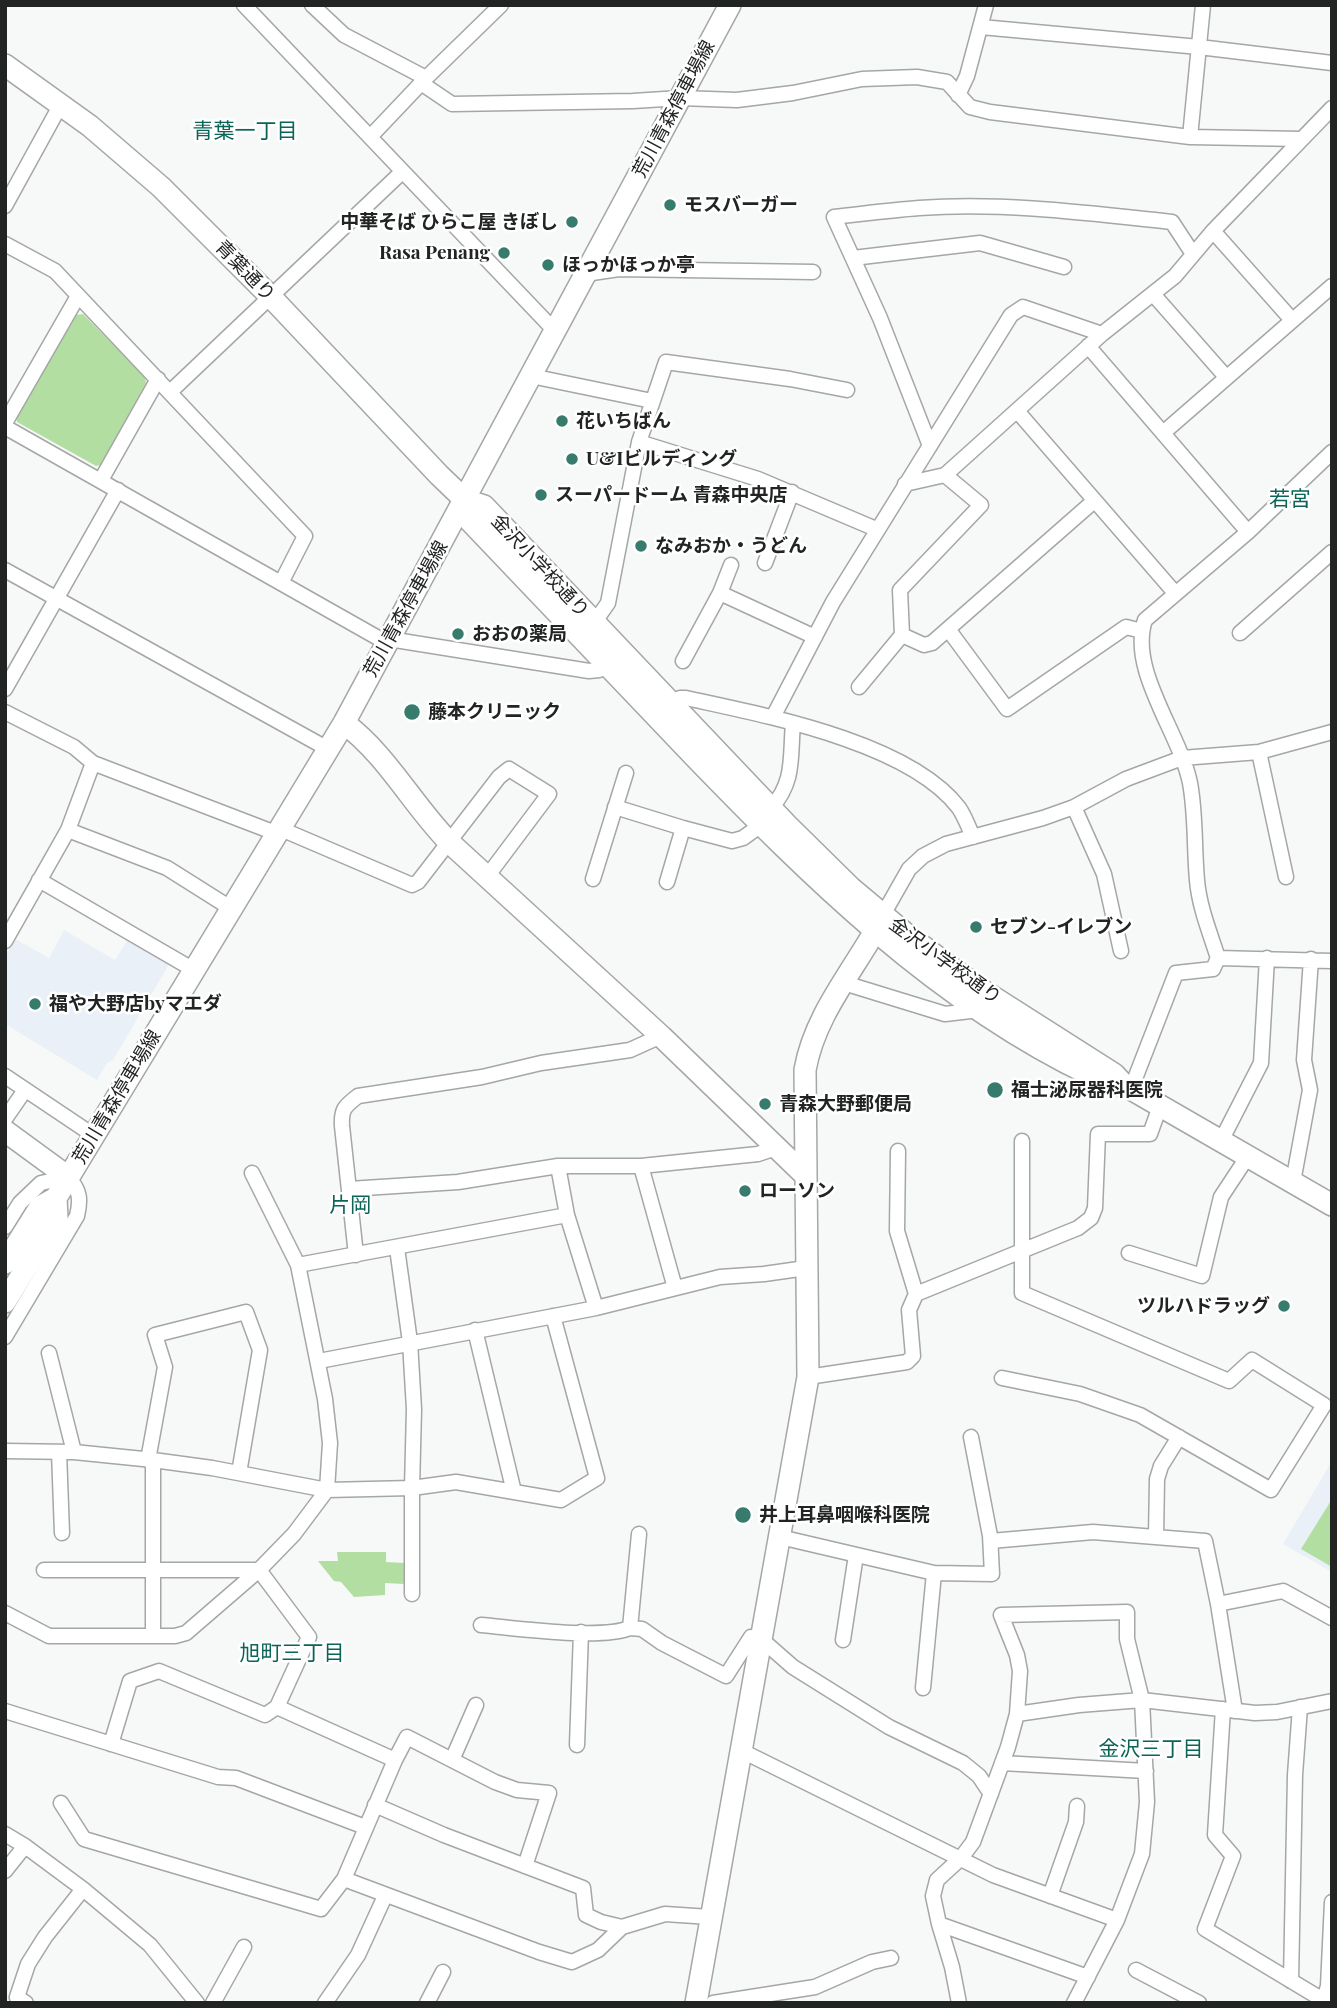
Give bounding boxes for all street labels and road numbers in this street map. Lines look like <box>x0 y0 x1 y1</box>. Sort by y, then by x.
street label: 荒川青森停車場線 <box>628 37 720 181</box>
street label: 青葉通り <box>210 236 280 306</box>
street label: 金沢小学校通り <box>486 510 594 622</box>
street label: 荒川青森停車場線 <box>359 537 453 681</box>
street label: 金沢小学校通り <box>884 913 1006 1009</box>
street label: 荒川青森停車場線 <box>68 1026 166 1168</box>

